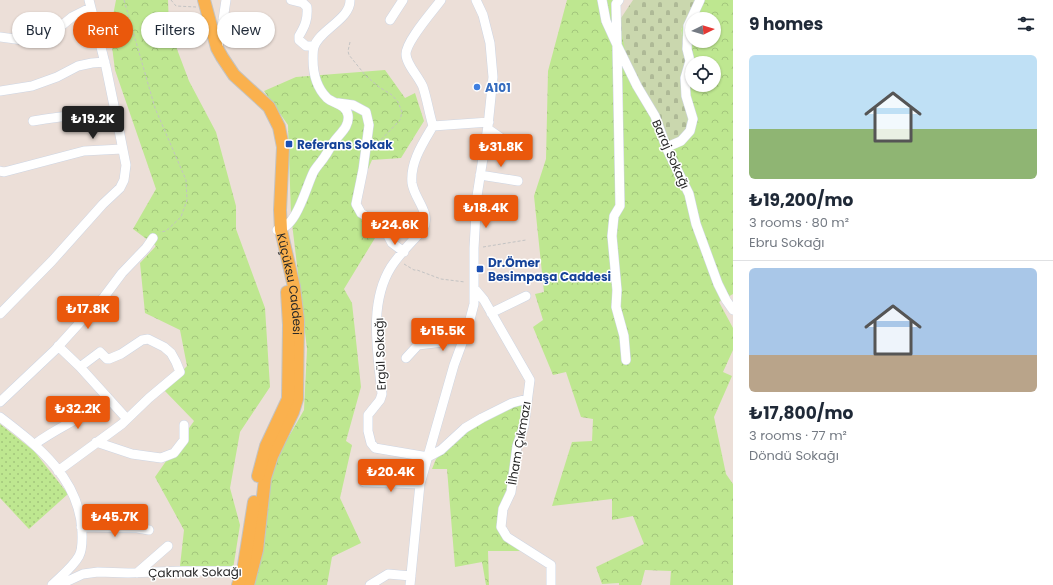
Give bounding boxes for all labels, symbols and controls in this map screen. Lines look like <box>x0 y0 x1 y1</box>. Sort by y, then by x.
chip: Buy <box>12 12 65 48</box>
chip: Rent <box>73 12 133 48</box>
chip: Filters <box>141 12 209 48</box>
chip: New <box>217 12 275 48</box>
north arrow <box>685 12 721 48</box>
map controls <box>685 12 721 92</box>
text: 9 homes <box>749 12 823 36</box>
icon: filters <box>1015 13 1037 35</box>
button: locate <box>685 56 721 92</box>
place label: A101 <box>485 79 511 96</box>
icon: home <box>857 81 929 153</box>
marker: A101 <box>472 82 482 92</box>
pin: ₺19.2K <box>60 106 126 140</box>
text: ₺19.2K <box>71 109 115 128</box>
street label: Baraj Sokağı <box>648 117 694 191</box>
pin: ₺31.8K <box>468 134 534 168</box>
place label: Referans Sokak <box>297 136 393 153</box>
text: ₺31.8K <box>479 137 523 156</box>
marker: Referans Sokak <box>284 139 294 149</box>
text: ₺19,200/mo <box>749 188 853 212</box>
pin: ₺18.4K <box>453 195 519 229</box>
text: ₺18.4K <box>463 198 509 217</box>
pin: ₺24.6K <box>362 212 428 246</box>
text: 3 rooms · 80 m² <box>749 213 849 232</box>
text: ₺24.6K <box>371 215 419 234</box>
street label: Küçüksu Caddesi <box>273 231 307 335</box>
text: Ebru Sokağı <box>749 233 825 252</box>
place label: Dr.Ömer Besimpaşa Caddesi <box>488 254 611 285</box>
marker: Dr.Ömer Besimpaşa Caddesi <box>475 264 485 274</box>
icon: home <box>857 294 929 366</box>
pin: ₺17.8K <box>55 296 121 330</box>
text: ₺17.8K <box>66 299 110 318</box>
street label: Ergül Sokağı <box>370 317 390 391</box>
pin: ₺15.5K <box>410 318 476 352</box>
text: ₺15.5K <box>420 321 466 340</box>
pin: ₺32.2K <box>45 396 111 430</box>
text: ₺32.2K <box>55 399 101 418</box>
street label: İlham Çıkmazı <box>503 400 535 486</box>
text: ₺17,800/mo <box>749 401 853 425</box>
text: 3 rooms · 77 m² <box>749 426 847 445</box>
text: Döndü Sokağı <box>749 446 839 465</box>
pin: ₺20.4K <box>358 459 424 493</box>
text: ₺20.4K <box>367 462 415 481</box>
pin: ₺45.7K <box>82 504 148 538</box>
text: ₺45.7K <box>91 507 139 526</box>
street label: Çakmak Sokağı <box>148 563 242 581</box>

